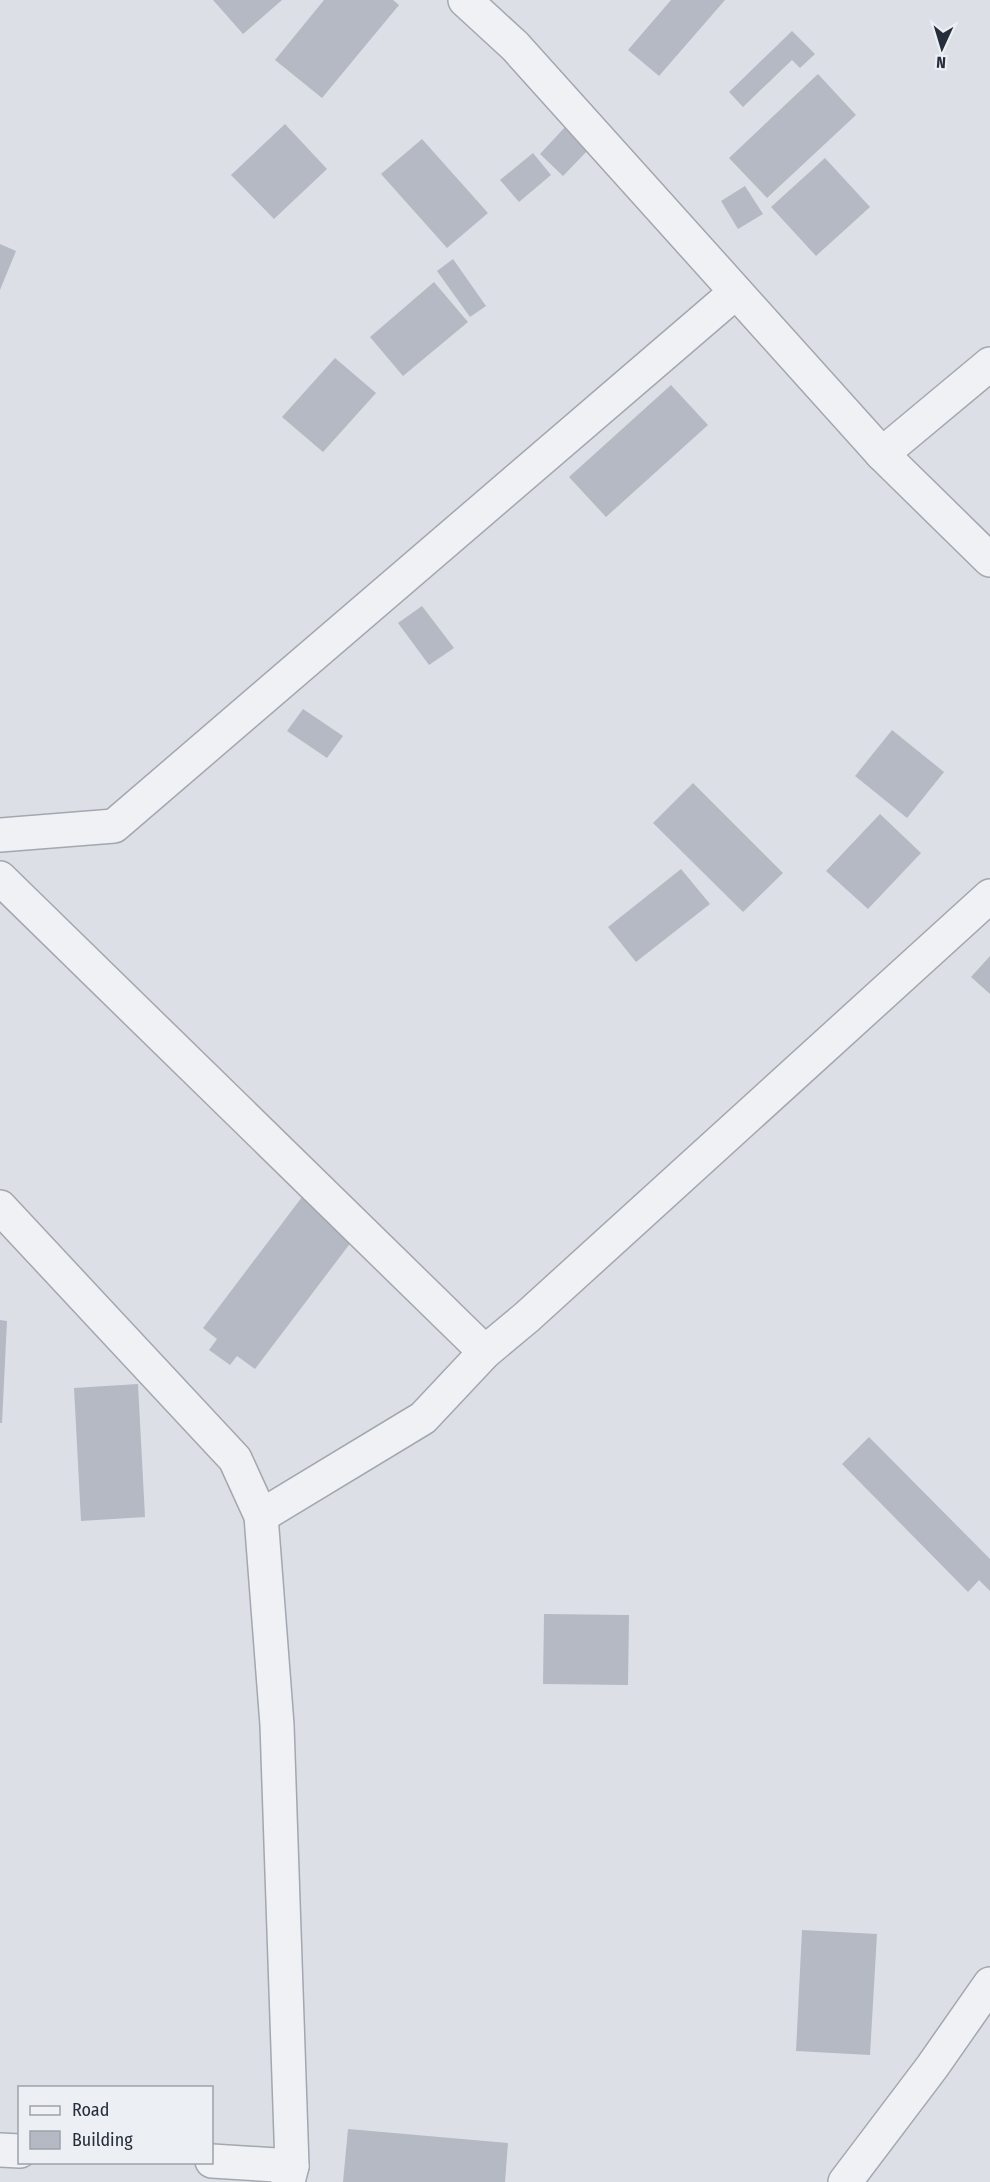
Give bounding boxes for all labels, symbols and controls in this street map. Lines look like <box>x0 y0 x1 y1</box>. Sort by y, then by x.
north arrow <box>912 18 972 78</box>
text: N <box>936 53 946 72</box>
legend <box>18 2086 213 2164</box>
text: Road <box>72 2099 109 2121</box>
text: Building <box>72 2129 133 2151</box>

